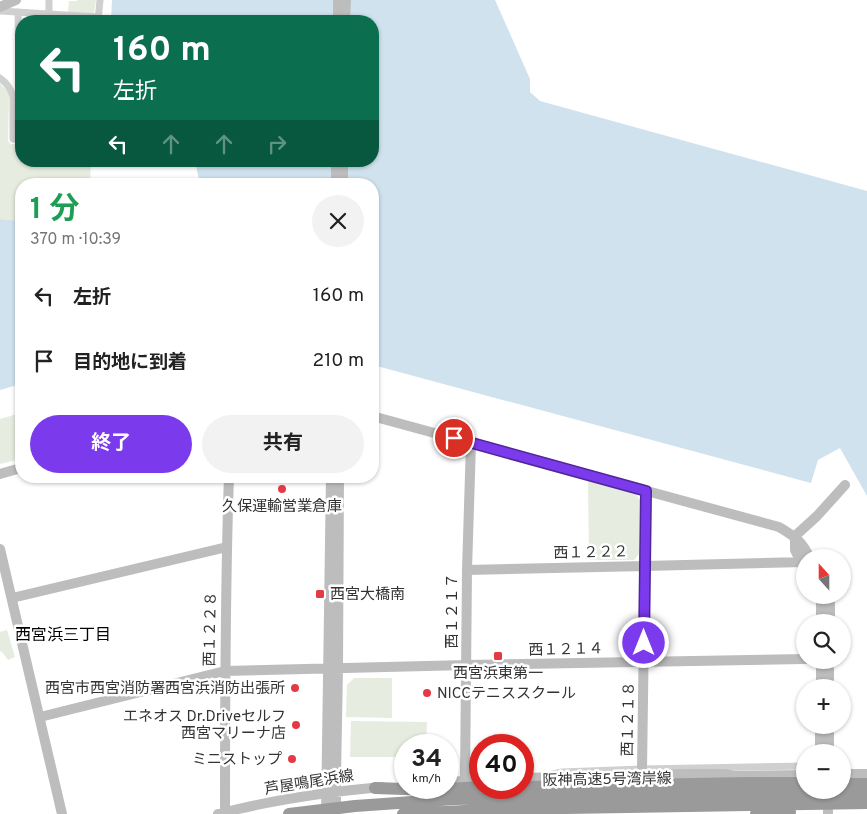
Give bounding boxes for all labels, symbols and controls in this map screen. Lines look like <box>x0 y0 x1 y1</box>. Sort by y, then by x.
text: 160 m <box>113 29 211 73</box>
icon: left <box>30 35 95 100</box>
text: 左折 <box>113 79 157 106</box>
icon: left <box>104 130 132 158</box>
icon: ahead <box>157 130 185 158</box>
icon: ahead <box>210 130 238 158</box>
icon: right <box>263 130 291 158</box>
text: 1 分 <box>30 192 80 229</box>
button: close <box>312 195 364 247</box>
text: 370 m · 10:39 <box>30 230 121 250</box>
icon: left <box>30 282 58 310</box>
text: 160 m <box>313 284 364 308</box>
text: 左折 <box>73 286 111 310</box>
icon: arrive <box>30 347 58 375</box>
text: 210 m <box>313 349 364 373</box>
text: 目的地に到着 <box>73 351 187 375</box>
button: 終了 <box>30 415 192 473</box>
button: 共有 <box>202 415 364 473</box>
pin <box>433 417 475 459</box>
icon: arrive <box>440 424 468 452</box>
marker: 久保運輸営業倉庫 <box>276 483 288 495</box>
place label: 久保運輸営業倉庫 <box>222 497 342 517</box>
street label: 西１２２２ <box>553 543 629 564</box>
north arrow <box>796 549 851 604</box>
map controls <box>796 549 851 799</box>
street label: 西１２１７ <box>444 573 463 649</box>
place label: 西宮大橋南 <box>330 586 405 605</box>
marker: 西宮大橋南 <box>314 588 326 600</box>
street label: 西１２２８ <box>201 591 222 667</box>
button: search <box>796 614 851 669</box>
position arrow <box>617 616 669 668</box>
district label: 西宮浜三丁目 <box>15 626 111 646</box>
street label: 西１２１４ <box>528 640 604 661</box>
marker: 西宮浜東第一 <box>492 650 504 662</box>
place label: 西宮浜東第一 <box>453 665 543 684</box>
button: + <box>796 679 851 734</box>
place label: 西宮市西宮消防署西宮浜消防出張所 <box>45 680 285 699</box>
street label: 西１２１８ <box>619 681 640 757</box>
marker: 西宮市西宮消防署西宮浜消防出張所 <box>289 682 301 694</box>
place label: NICCテニススクール <box>437 685 576 704</box>
marker: NICCテニススクール <box>421 687 433 699</box>
place label: エネオス Dr.Driveセルフ 西宮マリーナ店 <box>123 708 286 744</box>
marker: エネオス Dr.Driveセルフ 西宮マリーナ店 <box>290 719 302 731</box>
speed limit sign: 40 <box>469 734 534 799</box>
text: 34 <box>411 744 442 776</box>
button: − <box>796 744 851 799</box>
place label: ミニストップ <box>192 751 282 770</box>
marker: ミニストップ <box>286 753 298 765</box>
street label: 芦屋鳴尾浜線 <box>263 767 355 800</box>
street label: 阪神高速5号湾岸線 <box>542 770 672 791</box>
text: km/h <box>412 771 441 787</box>

